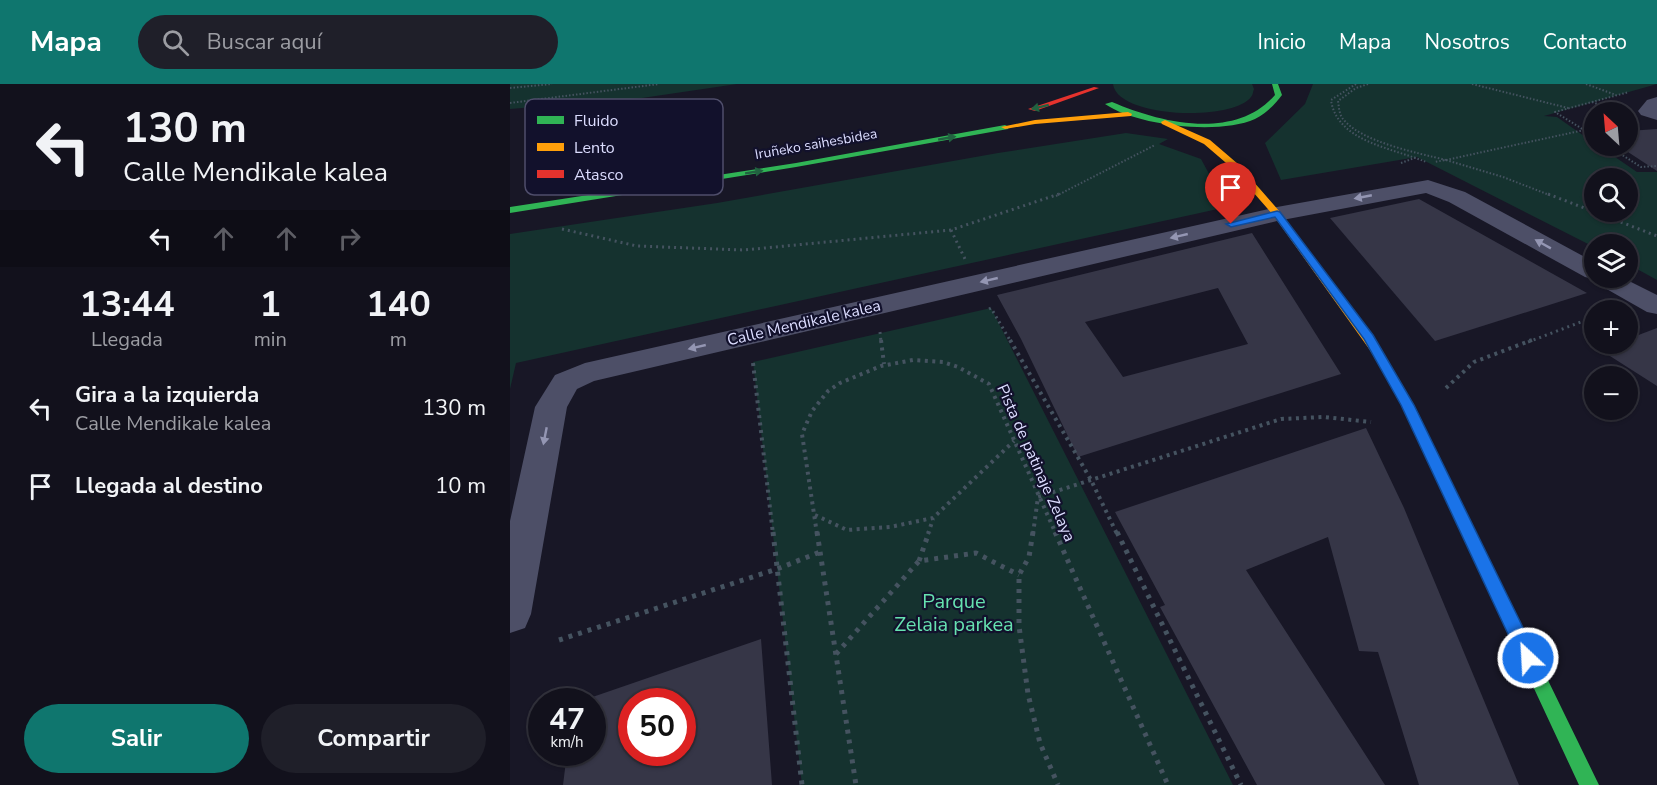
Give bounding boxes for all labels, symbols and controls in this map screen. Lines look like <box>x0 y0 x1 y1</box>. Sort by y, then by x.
search box <box>138 15 558 69</box>
text: Mapa <box>30 23 102 61</box>
icon: search <box>159 26 192 59</box>
text: Buscar aquí <box>207 27 322 57</box>
text: Inicio <box>1258 28 1306 56</box>
text: Mapa <box>1339 28 1391 56</box>
text: Nosotros <box>1424 28 1510 56</box>
text: Contacto <box>1543 28 1627 56</box>
legend <box>525 99 723 195</box>
text: 130 m <box>123 100 247 157</box>
one-way arrow <box>1031 102 1049 112</box>
north arrow <box>1584 102 1638 156</box>
map controls <box>1584 102 1638 420</box>
icon: left <box>24 108 102 186</box>
text: Fluido <box>574 110 619 132</box>
street label: Iruñeko saihesbidea <box>753 124 879 164</box>
one-way arrow <box>937 133 956 142</box>
text: Lento <box>574 137 615 159</box>
text: Calle Mendikale kalea <box>123 154 388 191</box>
pin <box>1205 162 1256 224</box>
text: Atasco <box>574 164 623 186</box>
one-way arrow <box>745 167 764 176</box>
button: search <box>1584 168 1638 222</box>
icon: arrive <box>1214 171 1247 204</box>
one-way arrow <box>1353 193 1372 202</box>
icon: left <box>144 222 177 255</box>
icon: ahead <box>207 222 240 255</box>
icon: ahead <box>270 222 303 255</box>
icon: right <box>333 222 366 255</box>
one-way arrow <box>1169 232 1188 241</box>
button: layers <box>1584 234 1638 288</box>
one-way arrow <box>1534 239 1551 249</box>
one-way arrow <box>980 275 998 285</box>
text: 13:44 <box>79 280 175 329</box>
text: 1 <box>259 280 281 329</box>
text: 140 <box>366 280 431 329</box>
street label: Calle Mendikale kalea <box>725 295 883 351</box>
button: + <box>1584 300 1638 354</box>
text: Llegada <box>91 326 163 353</box>
text: min <box>254 326 287 353</box>
text: m <box>390 326 407 353</box>
one-way arrow <box>688 343 706 353</box>
button: − <box>1584 366 1638 420</box>
text: Gira a la izquierda <box>75 380 259 410</box>
street label: Pista de patinaje Zelaya <box>991 381 1081 545</box>
icon: left <box>24 392 57 425</box>
text: 130 m <box>422 393 486 423</box>
text: Calle Mendikale kalea <box>75 410 271 437</box>
one-way arrow <box>540 427 549 446</box>
icon: arrive <box>24 470 57 503</box>
text: Llegada al destino <box>75 471 263 501</box>
text: 10 m <box>435 471 486 501</box>
park label: Parque Zelaia parkea <box>894 588 1014 638</box>
position arrow <box>1496 626 1560 690</box>
speed limit sign: 50 <box>618 688 696 766</box>
text: 47 <box>549 699 585 740</box>
button: Salir <box>24 704 249 773</box>
button: Compartir <box>261 704 486 773</box>
text: km/h <box>550 732 584 752</box>

